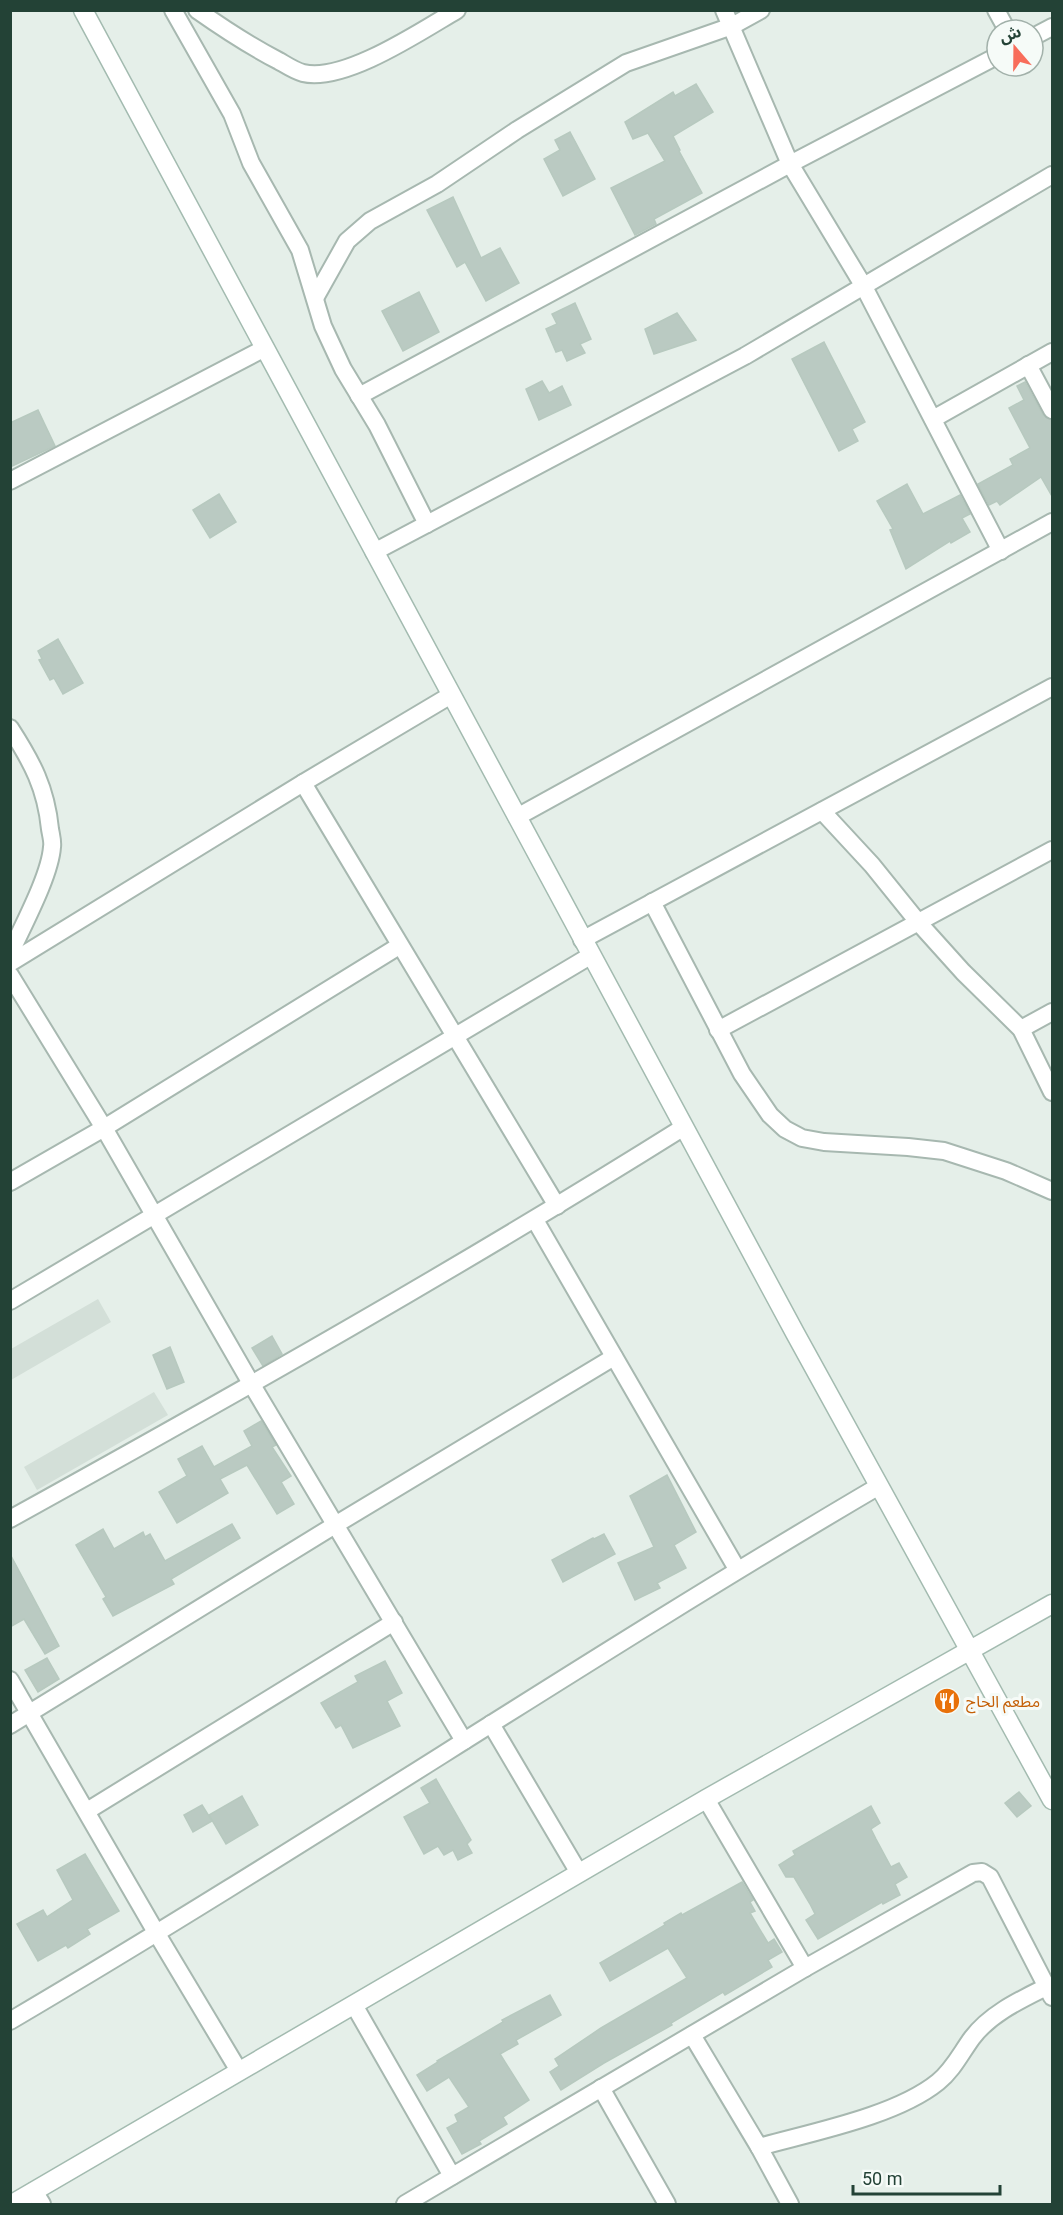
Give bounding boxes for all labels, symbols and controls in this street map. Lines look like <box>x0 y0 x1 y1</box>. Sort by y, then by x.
north arrow <box>985 18 1045 78</box>
text: ش <box>996 22 1024 47</box>
restaurant icon: مطعم الحاج <box>932 1686 962 1716</box>
place label: مطعم الحاج <box>966 1692 1040 1714</box>
scale bar <box>853 2158 1000 2196</box>
text: 50 m <box>862 2168 902 2189</box>

